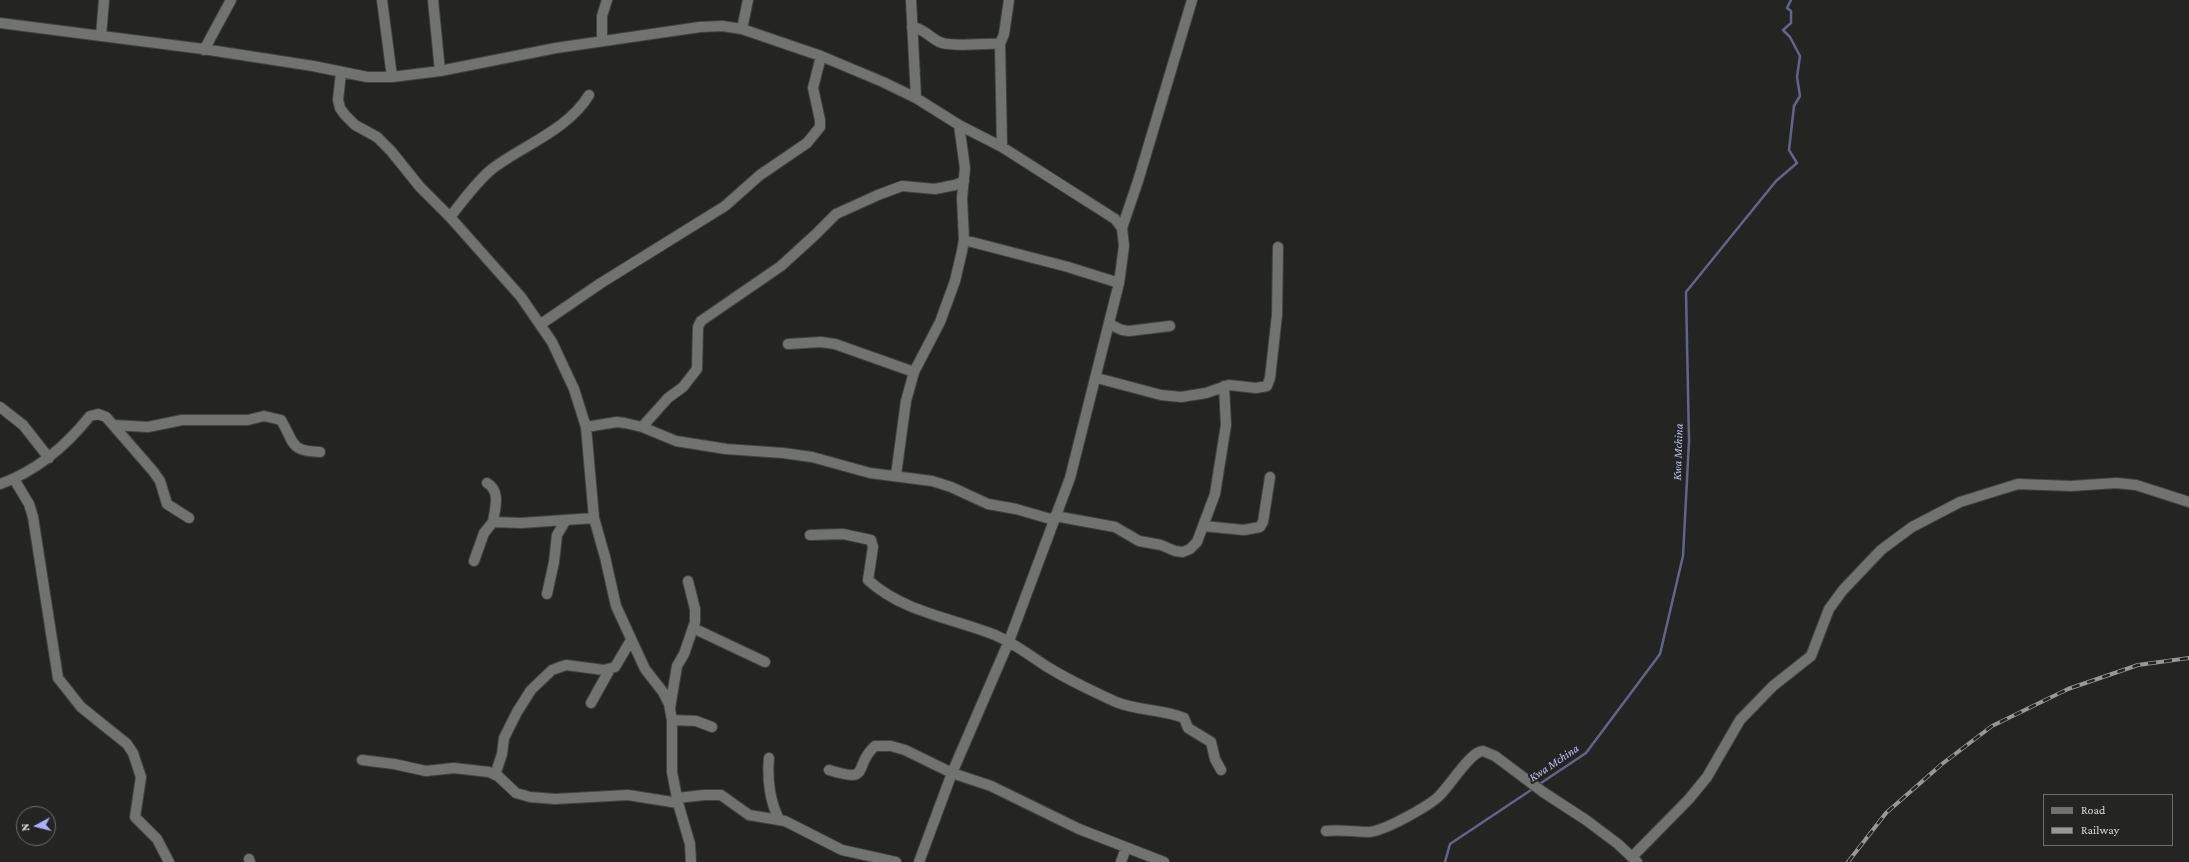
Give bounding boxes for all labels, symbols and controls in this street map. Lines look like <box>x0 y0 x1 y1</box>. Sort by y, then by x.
water label: Kwa Mchina <box>1670 423 1686 481</box>
water label: Kwa Mchina <box>1526 741 1582 785</box>
legend <box>2043 794 2173 846</box>
text: Road <box>2081 803 2105 817</box>
north arrow <box>16 806 56 846</box>
text: N <box>19 823 31 832</box>
text: Railway <box>2081 823 2119 837</box>

